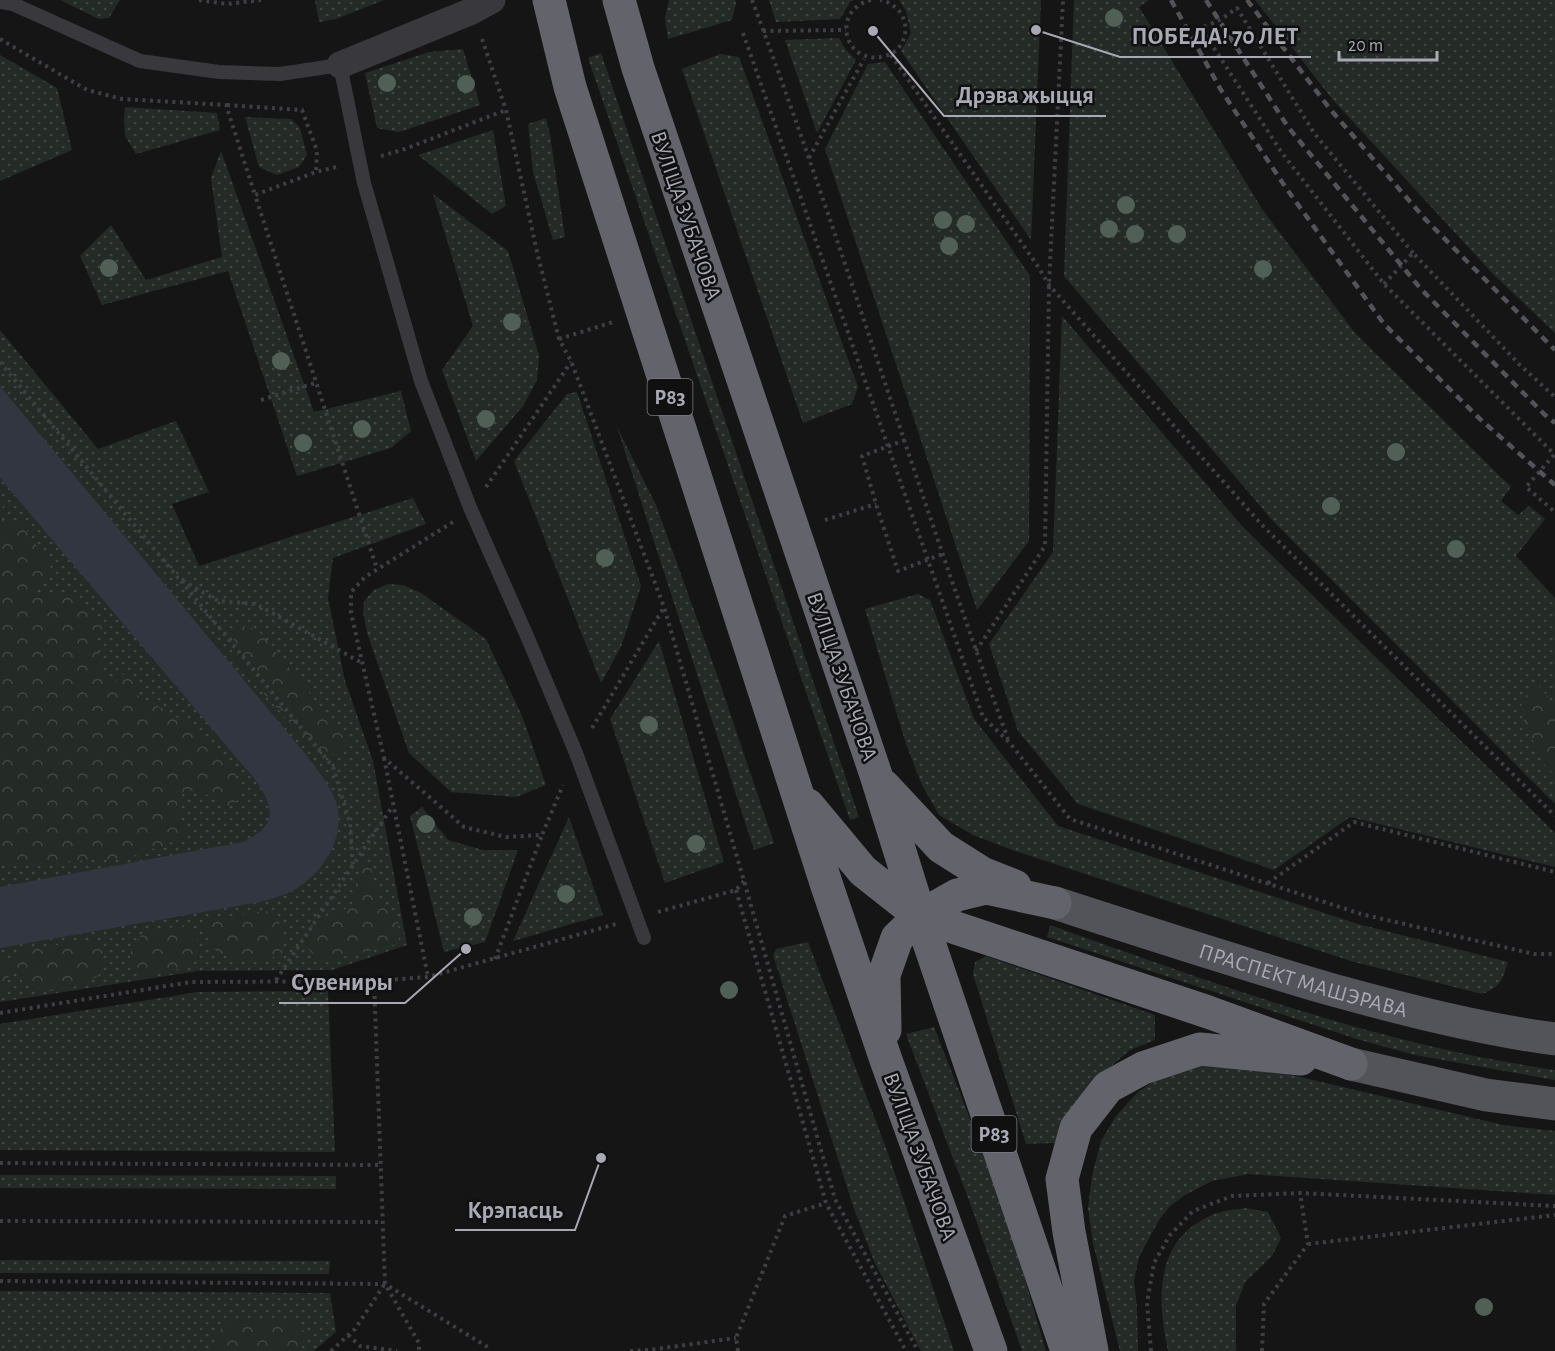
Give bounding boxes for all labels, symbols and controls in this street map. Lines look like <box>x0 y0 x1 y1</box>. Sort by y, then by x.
callout: ПОБЕДА! 70 ЛЕТ <box>1120 15 1311 57</box>
scale bar <box>1339 24 1436 62</box>
text: ПОБЕДА! 70 ЛЕТ <box>1132 25 1298 49</box>
text: 20 m <box>1348 37 1383 55</box>
callout: Дрэва жыцця <box>944 74 1106 116</box>
text: Дрэва жыцця <box>956 84 1094 108</box>
street label: ВУЛІЦА ЗУБАЧОВА <box>647 128 725 303</box>
road number: Р83 <box>648 379 692 415</box>
street label: ВУЛІЦА ЗУБАЧОВА <box>803 589 881 764</box>
street label: ПРАСПЕКТ МАШЭРАВА <box>1196 940 1410 1021</box>
callout: Сувениры <box>279 961 405 1003</box>
text: Сувениры <box>291 971 393 995</box>
street label: ВУЛІЦА ЗУБАЧОВА <box>879 1069 961 1243</box>
road number: Р83 <box>972 1116 1016 1152</box>
callout: Крэпасць <box>455 1188 575 1230</box>
text: Крэпасць <box>467 1199 563 1223</box>

